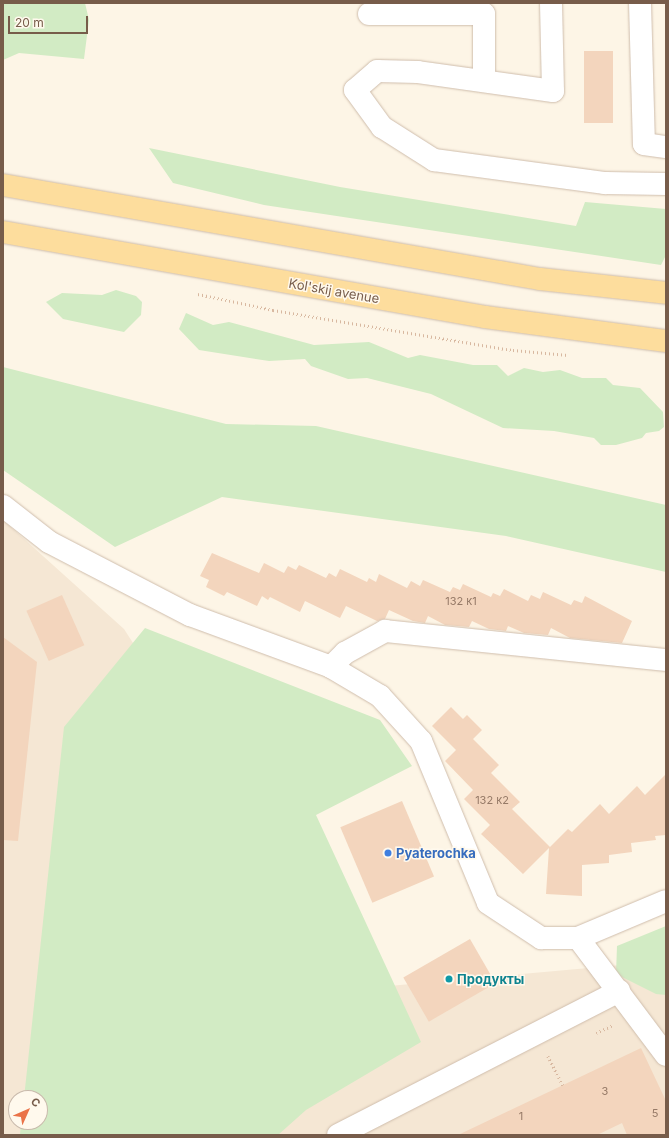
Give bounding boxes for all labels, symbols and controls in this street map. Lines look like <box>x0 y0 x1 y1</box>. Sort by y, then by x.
scale bar <box>10 8 90 34</box>
text: 20 m <box>15 15 44 30</box>
street label: Kol'skij avenue <box>287 275 381 307</box>
house number: 132 к1 <box>445 594 477 608</box>
house number: 132 к2 <box>475 793 509 807</box>
place label: Pyaterochka <box>396 845 476 861</box>
marker: Pyaterochka <box>383 848 393 858</box>
place label: Продукты <box>457 971 524 987</box>
marker: Продукты <box>444 974 454 984</box>
house number: 3 <box>602 1084 608 1098</box>
north arrow <box>8 1090 48 1130</box>
text: С <box>28 1094 44 1110</box>
house number: 5 <box>652 1106 658 1120</box>
house number: 1 <box>519 1109 523 1123</box>

